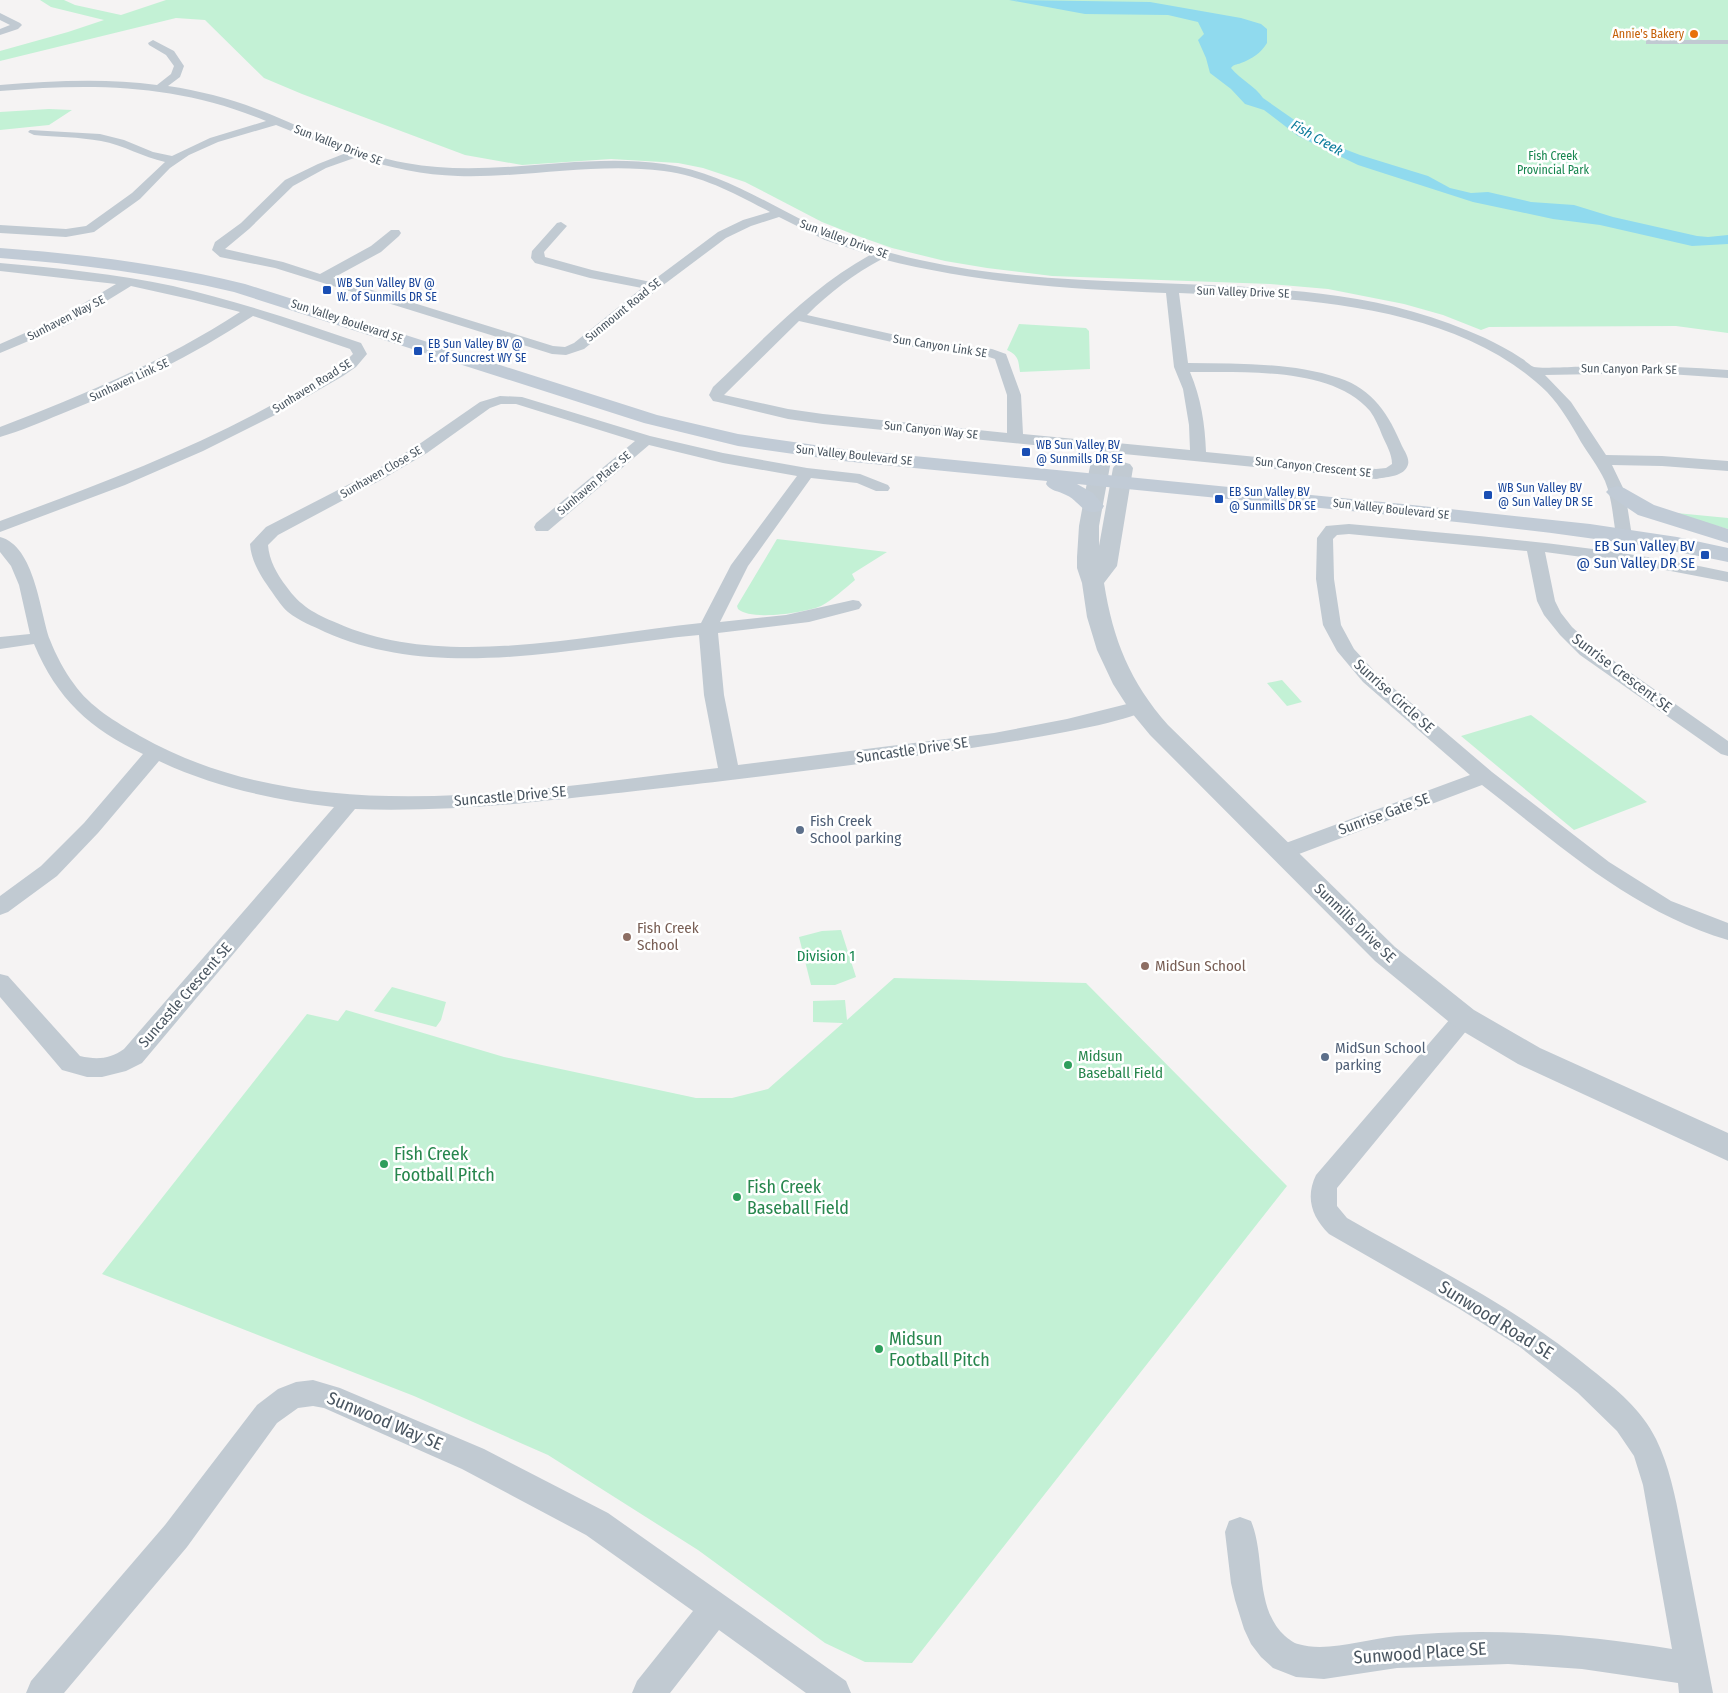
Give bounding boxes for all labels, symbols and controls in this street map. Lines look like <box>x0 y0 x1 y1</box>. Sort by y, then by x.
place label: Annie's Bakery <box>1613 27 1685 41</box>
marker: Annie's Bakery <box>1688 28 1700 40</box>
water label: Fish Creek <box>1288 116 1346 160</box>
street label: Sun Valley Drive SE <box>292 122 384 168</box>
park label: Fish Creek Provincial Park <box>1517 149 1589 177</box>
street label: Sun Valley Drive SE <box>798 217 890 262</box>
street label: Sunmount Road SE <box>583 275 664 345</box>
place label: WB Sun Valley BV @ W. of Sunmills DR SE <box>337 276 437 304</box>
street label: Sun Valley Drive SE <box>1196 283 1290 301</box>
marker: WB Sun Valley BV @ W. of Sunmills DR SE <box>321 284 333 296</box>
street label: Sunhaven Way SE <box>25 292 107 344</box>
street label: Sun Valley Boulevard SE <box>289 296 405 346</box>
street label: Sun Canyon Link SE <box>892 332 988 360</box>
place label: EB Sun Valley BV @ E. of Suncrest WY SE <box>428 337 527 365</box>
marker: EB Sun Valley BV @ E. of Suncrest WY SE <box>412 345 424 357</box>
street label: Sunhaven Link SE <box>87 355 171 404</box>
street label: Sunhaven Road SE <box>270 356 354 416</box>
street label: Sun Canyon Park SE <box>1581 361 1677 377</box>
street label: Sun Canyon Way SE <box>883 418 979 442</box>
place label: WB Sun Valley BV @ Sunmills DR SE <box>1036 438 1123 466</box>
street label: Sun Valley Boulevard SE <box>795 442 913 468</box>
street label: Sunhaven Close SE <box>338 443 425 501</box>
marker: WB Sun Valley BV @ Sunmills DR SE <box>1020 446 1032 458</box>
street label: Sunhaven Place SE <box>555 448 634 518</box>
street label: Sun Canyon Crescent SE <box>1254 454 1372 480</box>
place label: WB Sun Valley BV @ Sun Valley DR SE <box>1498 481 1593 509</box>
place label: EB Sun Valley BV @ Sunmills DR SE <box>1229 485 1316 513</box>
marker: WB Sun Valley BV @ Sun Valley DR SE <box>1482 489 1494 501</box>
marker: EB Sun Valley BV @ Sunmills DR SE <box>1213 493 1225 505</box>
street label: Sun Valley Boulevard SE <box>1332 496 1450 522</box>
place label: EB Sun Valley BV @ Sun Valley DR SE <box>1576 537 1695 572</box>
marker: EB Sun Valley BV @ Sun Valley DR SE <box>1699 549 1711 561</box>
street label: Sunrise Crescent SE <box>1569 630 1675 716</box>
street label: Sunrise Circle SE <box>1350 655 1438 737</box>
street label: Suncastle Drive SE <box>855 733 969 767</box>
street label: Suncastle Drive SE <box>453 782 567 810</box>
street label: Sunrise Gate SE <box>1336 789 1432 839</box>
place label: Fish Creek School parking <box>810 812 901 847</box>
marker: Fish Creek School parking <box>794 824 806 836</box>
street label: Sunmills Drive SE <box>1311 880 1399 966</box>
place label: Fish Creek School <box>637 919 699 954</box>
marker: Fish Creek School <box>621 931 633 943</box>
street label: Suncastle Crescent SE <box>135 939 235 1051</box>
park label: Division 1 <box>797 947 855 965</box>
place label: MidSun School <box>1155 957 1246 975</box>
marker: MidSun School <box>1139 960 1151 972</box>
place label: MidSun School parking <box>1335 1039 1426 1074</box>
place label: Midsun Baseball Field <box>1078 1047 1163 1082</box>
marker: MidSun School parking <box>1319 1051 1331 1063</box>
marker: Midsun Baseball Field <box>1062 1059 1074 1071</box>
place label: Fish Creek Football Pitch <box>394 1143 495 1186</box>
marker: Fish Creek Football Pitch <box>378 1158 390 1170</box>
place label: Fish Creek Baseball Field <box>747 1176 849 1219</box>
marker: Fish Creek Baseball Field <box>731 1191 743 1203</box>
street label: Sunwood Road SE <box>1434 1276 1558 1364</box>
place label: Midsun Football Pitch <box>889 1328 990 1371</box>
marker: Midsun Football Pitch <box>873 1343 885 1355</box>
street label: Sunwood Way SE <box>324 1387 446 1455</box>
street label: Sunwood Place SE <box>1353 1637 1487 1669</box>

